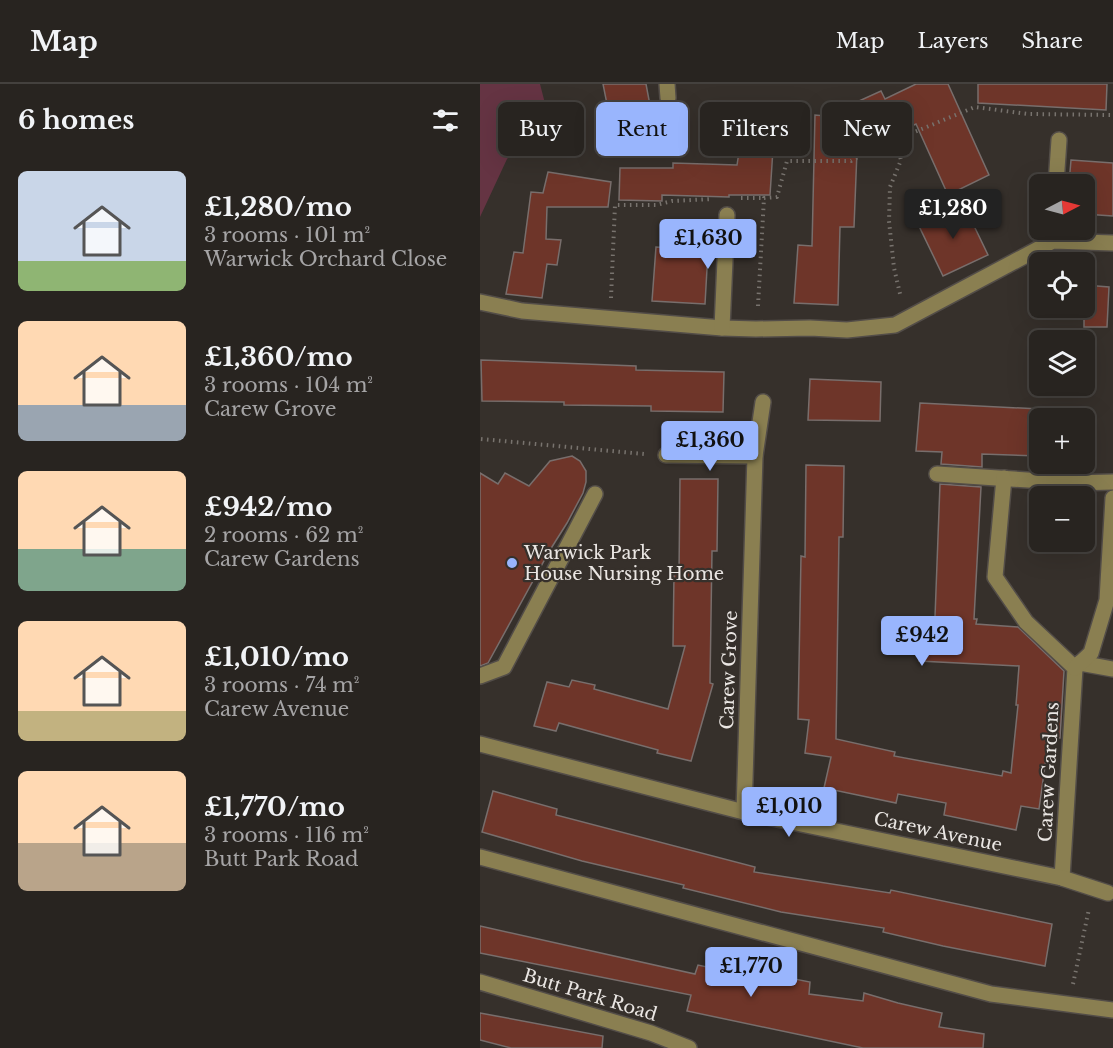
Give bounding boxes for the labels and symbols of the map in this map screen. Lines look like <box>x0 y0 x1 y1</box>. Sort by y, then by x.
north arrow <box>1029 174 1095 240</box>
pin: £1,280 <box>904 189 1002 240</box>
pin: £1,630 <box>659 219 757 270</box>
pin: £1,360 <box>661 421 759 472</box>
place label: Warwick Park House Nursing Home <box>523 542 724 585</box>
marker: Warwick Park House Nursing Home <box>505 556 519 570</box>
street label: Carew Grove <box>716 610 742 730</box>
pin: £942 <box>886 616 958 667</box>
street label: Carew Gardens <box>1034 702 1064 842</box>
pin: £1,010 <box>740 787 838 838</box>
street label: Carew Avenue <box>872 808 1004 856</box>
pin: £1,770 <box>702 947 800 998</box>
street label: Butt Park Road <box>520 964 660 1026</box>

